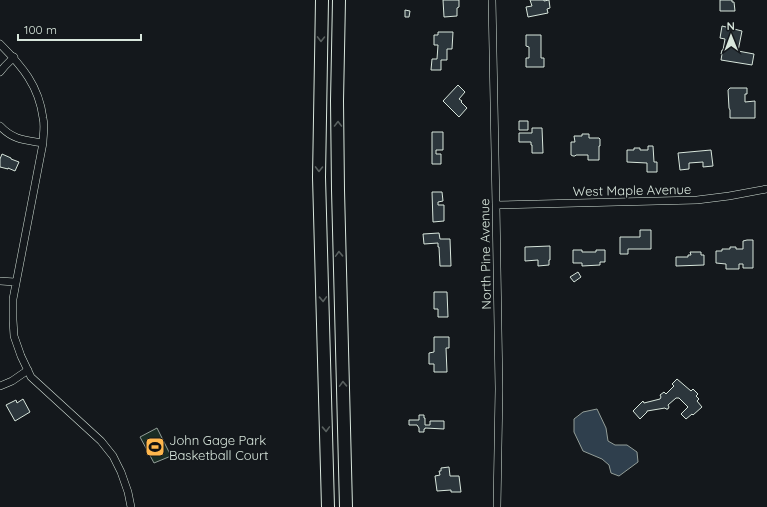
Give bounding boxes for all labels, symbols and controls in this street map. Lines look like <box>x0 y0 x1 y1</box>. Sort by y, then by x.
scale bar <box>18 16 141 42</box>
north arrow <box>711 16 751 56</box>
text: N <box>727 19 735 33</box>
text: 100 m <box>24 22 57 37</box>
one-way arrow <box>317 36 326 42</box>
one-way arrow <box>334 121 342 127</box>
one-way arrow <box>315 166 323 172</box>
street label: West Maple Avenue <box>573 181 691 199</box>
street label: North Pine Avenue <box>476 198 494 310</box>
one-way arrow <box>335 251 344 257</box>
one-way arrow <box>318 296 327 302</box>
one-way arrow <box>339 381 347 387</box>
one-way arrow <box>322 426 330 432</box>
place label: John Gage Park Basketball Court <box>169 432 268 463</box>
sports icon: John Gage Park Basketball Court <box>144 436 166 458</box>

